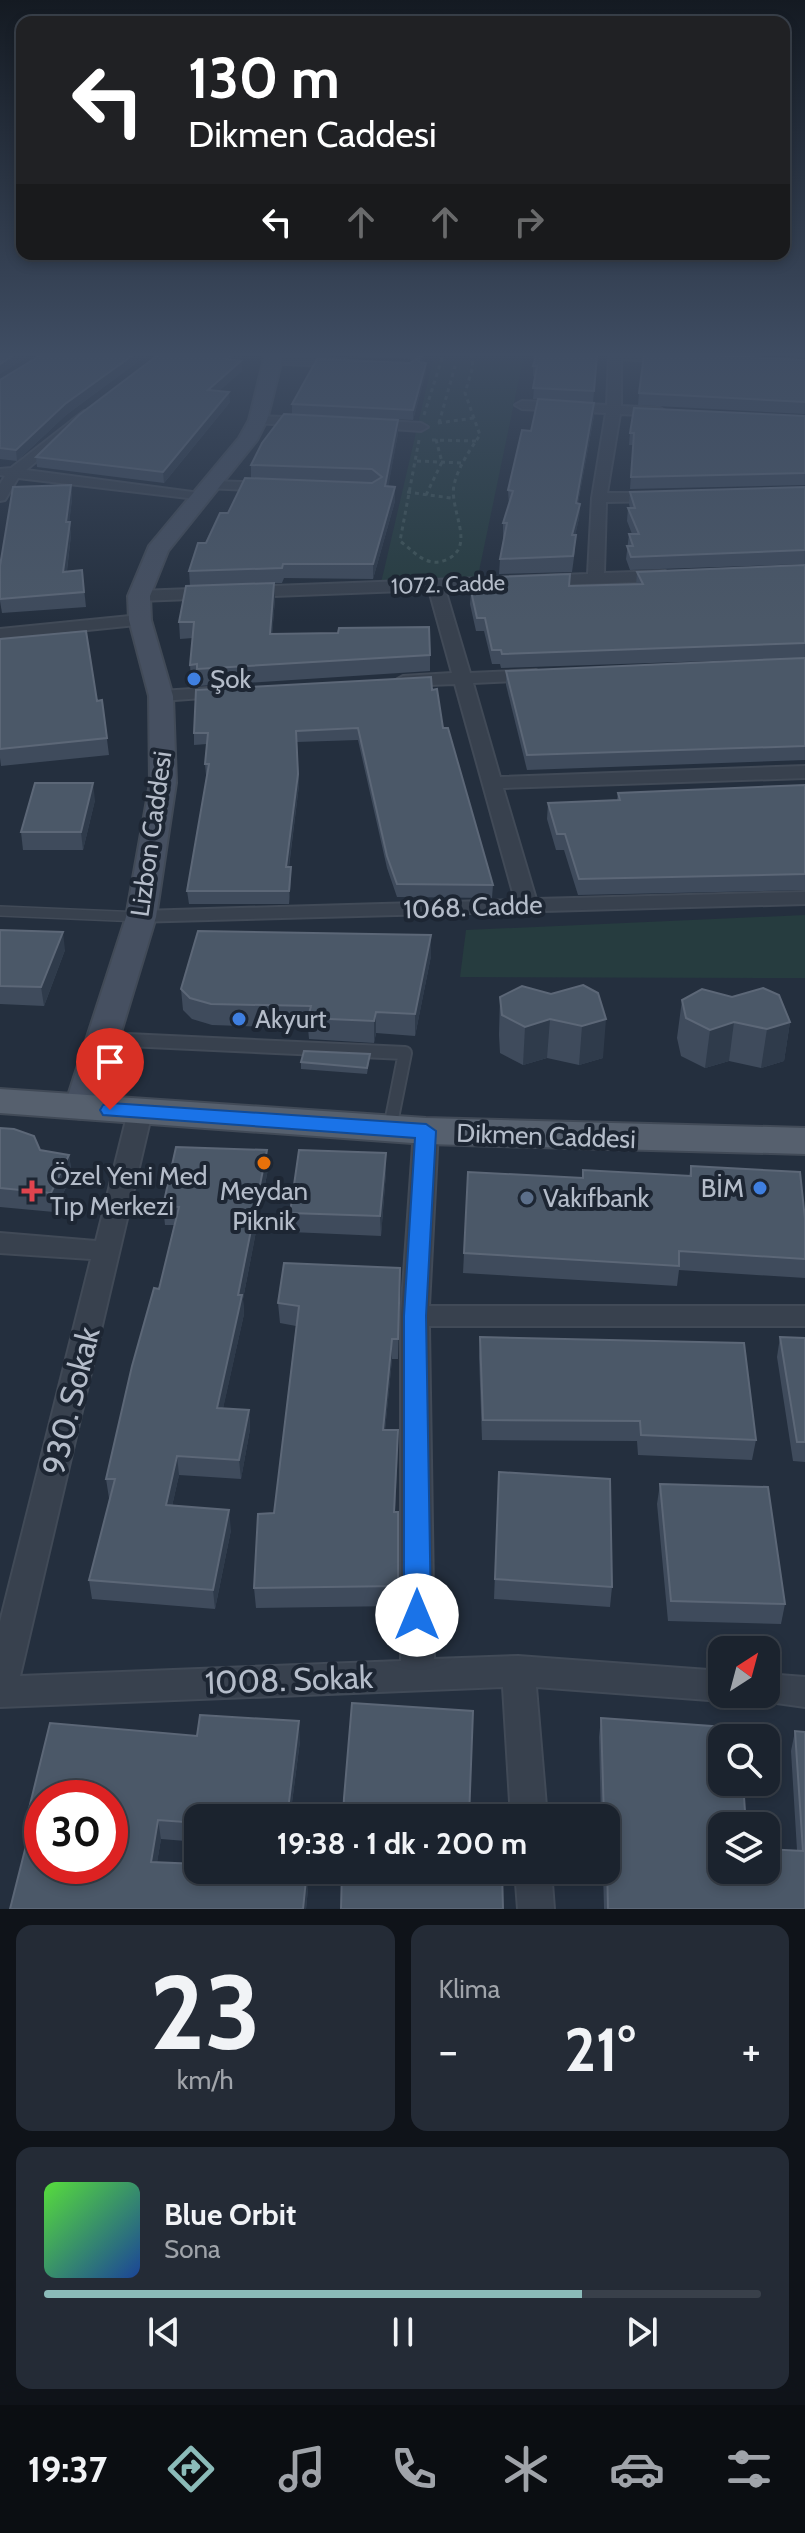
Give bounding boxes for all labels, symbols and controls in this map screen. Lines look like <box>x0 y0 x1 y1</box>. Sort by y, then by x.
text: 130 m <box>188 44 340 112</box>
icon: left <box>56 48 160 152</box>
text: Dikmen Caddesi <box>188 112 437 156</box>
icon: left <box>255 200 299 244</box>
icon: ahead <box>339 200 383 244</box>
icon: ahead <box>423 200 467 244</box>
icon: right <box>507 200 551 244</box>
street label: 1072. Cadde <box>390 569 506 600</box>
place label: Şok <box>210 663 251 695</box>
marker: Şok <box>185 670 203 688</box>
street label: Lizbon Caddesi <box>124 749 178 919</box>
street label: 1068. Cadde <box>403 889 543 925</box>
place label: Akyurt <box>255 1003 327 1035</box>
marker: Akyurt <box>230 1010 248 1028</box>
pin <box>76 1028 144 1110</box>
icon: arrive <box>88 1040 132 1084</box>
street label: Dikmen Caddesi <box>456 1117 636 1155</box>
marker: Meydan Piknik <box>255 1154 273 1172</box>
place label: Özel Yeni Med Tıp Merkezi <box>50 1160 207 1222</box>
place label: BİM <box>701 1172 744 1204</box>
place label: Meydan Piknik <box>220 1175 308 1237</box>
marker: BİM <box>751 1179 769 1197</box>
marker: Özel Yeni Med Tıp Merkezi <box>21 1180 43 1202</box>
place label: Vakıfbank <box>543 1182 650 1214</box>
marker: Vakıfbank <box>518 1189 536 1207</box>
street label: 930. Sokak <box>33 1322 108 1479</box>
position arrow <box>375 1573 459 1657</box>
north arrow <box>708 1636 780 1708</box>
map controls <box>708 1636 780 1884</box>
street label: 1008. Sokak <box>204 1657 375 1702</box>
button: search <box>708 1724 780 1796</box>
speed limit sign: 30 <box>24 1780 128 1884</box>
button: layers <box>708 1812 780 1884</box>
text: 19:38 · 1 dk · 200 m <box>277 1825 527 1862</box>
text: 23 <box>150 1949 261 2075</box>
text: Klima <box>439 1973 500 2005</box>
text: 21° <box>564 2013 635 2086</box>
text: − <box>439 2024 458 2077</box>
text: + <box>742 2024 761 2077</box>
text: km/h <box>177 2064 234 2096</box>
text: Blue Orbit <box>164 2196 296 2233</box>
text: Sona <box>164 2233 221 2265</box>
icon: previous <box>142 2310 186 2354</box>
icon: pause <box>381 2310 425 2354</box>
icon: next <box>620 2310 664 2354</box>
icon: directions <box>163 2441 219 2497</box>
icon: music <box>274 2441 330 2497</box>
icon: phone <box>386 2441 442 2497</box>
icon: climate <box>498 2441 554 2497</box>
icon: car <box>609 2441 665 2497</box>
icon: filters <box>721 2441 777 2497</box>
text: 19:37 <box>28 2447 107 2491</box>

